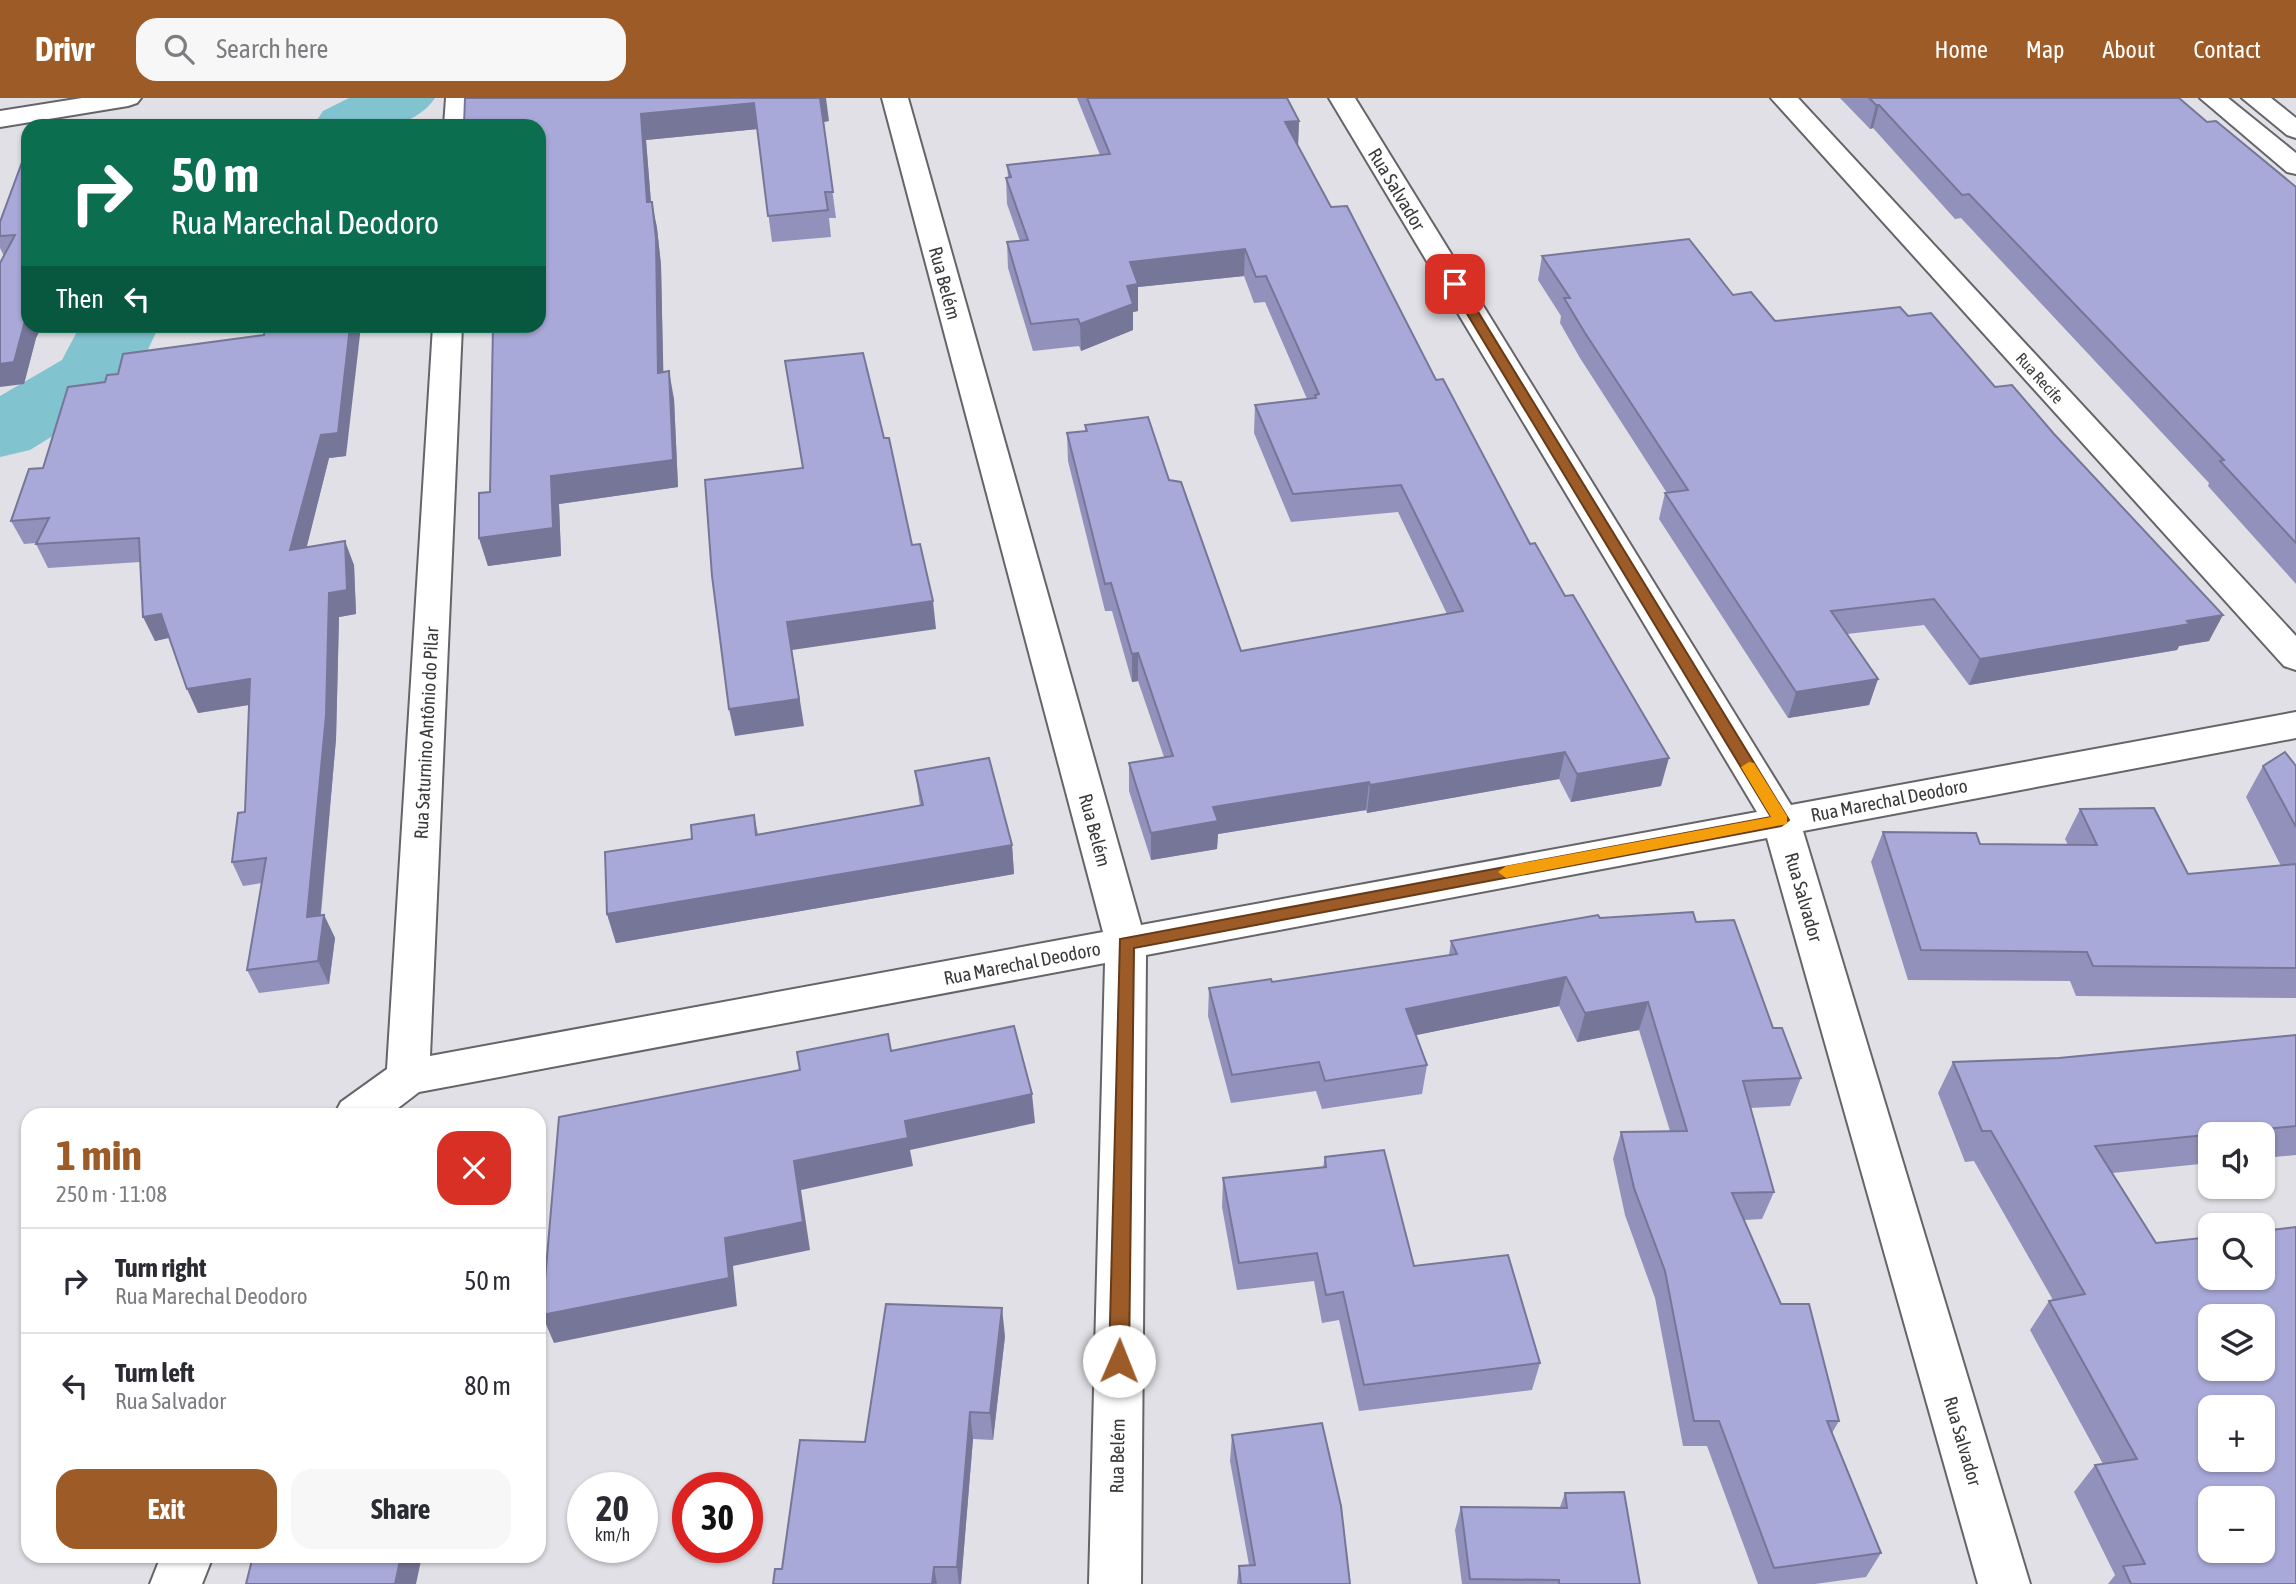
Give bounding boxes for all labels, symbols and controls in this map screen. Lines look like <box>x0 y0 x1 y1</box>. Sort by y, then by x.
search box <box>136 18 626 81</box>
text: Drivr <box>35 30 94 68</box>
icon: search <box>160 30 198 68</box>
text: Search here <box>216 34 328 64</box>
text: Home <box>1934 36 1988 63</box>
text: Map <box>2026 36 2064 63</box>
text: About <box>2102 36 2155 63</box>
text: Contact <box>2193 36 2261 63</box>
street label: Rua Salvador <box>1364 144 1430 234</box>
text: 50 m <box>171 146 259 202</box>
icon: right <box>56 147 147 238</box>
text: Rua Marechal Deodoro <box>171 204 439 241</box>
street label: Rua Belém <box>925 244 965 322</box>
pin <box>1425 254 1485 314</box>
icon: arrive <box>1436 265 1474 303</box>
icon: left <box>118 280 156 318</box>
text: Then <box>56 284 104 314</box>
street label: Rua Recife <box>2013 349 2067 407</box>
street label: Rua Saturnino Antônio do Pilar <box>409 626 443 840</box>
street label: Rua Marechal Deodoro <box>1809 774 1969 826</box>
street label: Rua Belém <box>1075 791 1115 869</box>
street label: Rua Salvador <box>1781 850 1827 945</box>
street label: Rua Marechal Deodoro <box>942 937 1102 989</box>
map controls <box>2198 1122 2275 1563</box>
button: sound <box>2198 1122 2275 1199</box>
text: 1 min <box>56 1131 142 1179</box>
button: close <box>437 1131 511 1205</box>
text: 250 m · 11:08 <box>56 1181 167 1207</box>
button: search <box>2198 1213 2275 1290</box>
text: Turn right <box>115 1253 206 1283</box>
icon: right <box>56 1262 94 1300</box>
text: 50 m <box>464 1266 511 1296</box>
text: Rua Marechal Deodoro <box>115 1283 308 1309</box>
button: layers <box>2198 1304 2275 1381</box>
position arrow <box>1082 1324 1156 1398</box>
text: Turn left <box>115 1358 195 1388</box>
icon: left <box>56 1367 94 1405</box>
text: 80 m <box>464 1371 511 1401</box>
text: Rua Salvador <box>115 1388 226 1414</box>
street label: Rua Salvador <box>1940 1394 1986 1489</box>
button: + <box>2198 1395 2275 1472</box>
street label: Rua Belém <box>1105 1418 1129 1494</box>
button: Exit <box>56 1469 277 1549</box>
button: Share <box>291 1469 511 1549</box>
speed limit sign: 30 <box>672 1472 763 1563</box>
button: − <box>2198 1486 2275 1563</box>
text: 20 <box>596 1488 629 1528</box>
text: km/h <box>595 1524 630 1545</box>

